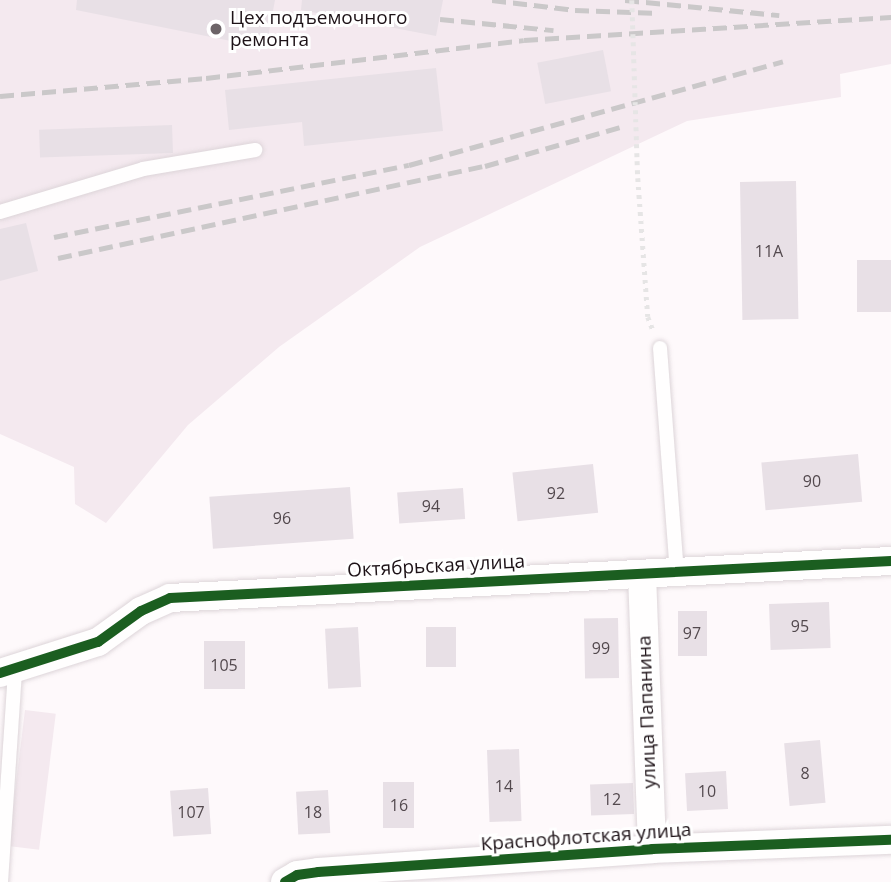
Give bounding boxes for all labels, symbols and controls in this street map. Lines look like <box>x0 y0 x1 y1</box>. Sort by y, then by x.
place label: Цех подъемочного ремонта <box>230 7 407 51</box>
marker: Цех подъемочного ремонта <box>208 21 224 37</box>
house number: 11А <box>755 241 783 261</box>
house number: 90 <box>803 471 821 491</box>
house number: 92 <box>547 483 565 503</box>
house number: 94 <box>422 496 440 516</box>
house number: 96 <box>273 508 291 528</box>
street label: Октябрьская улица <box>347 550 525 582</box>
house number: 95 <box>791 616 809 636</box>
house number: 97 <box>683 623 701 643</box>
street label: улица Папанина <box>633 635 661 789</box>
house number: 99 <box>592 638 610 658</box>
house number: 105 <box>210 655 238 675</box>
house number: 8 <box>800 763 810 783</box>
house number: 14 <box>495 776 513 796</box>
house number: 10 <box>698 781 716 801</box>
house number: 12 <box>603 789 621 809</box>
house number: 16 <box>390 795 408 815</box>
house number: 107 <box>177 802 205 822</box>
house number: 18 <box>304 802 322 822</box>
street label: Краснофлотская улица <box>480 818 692 856</box>

